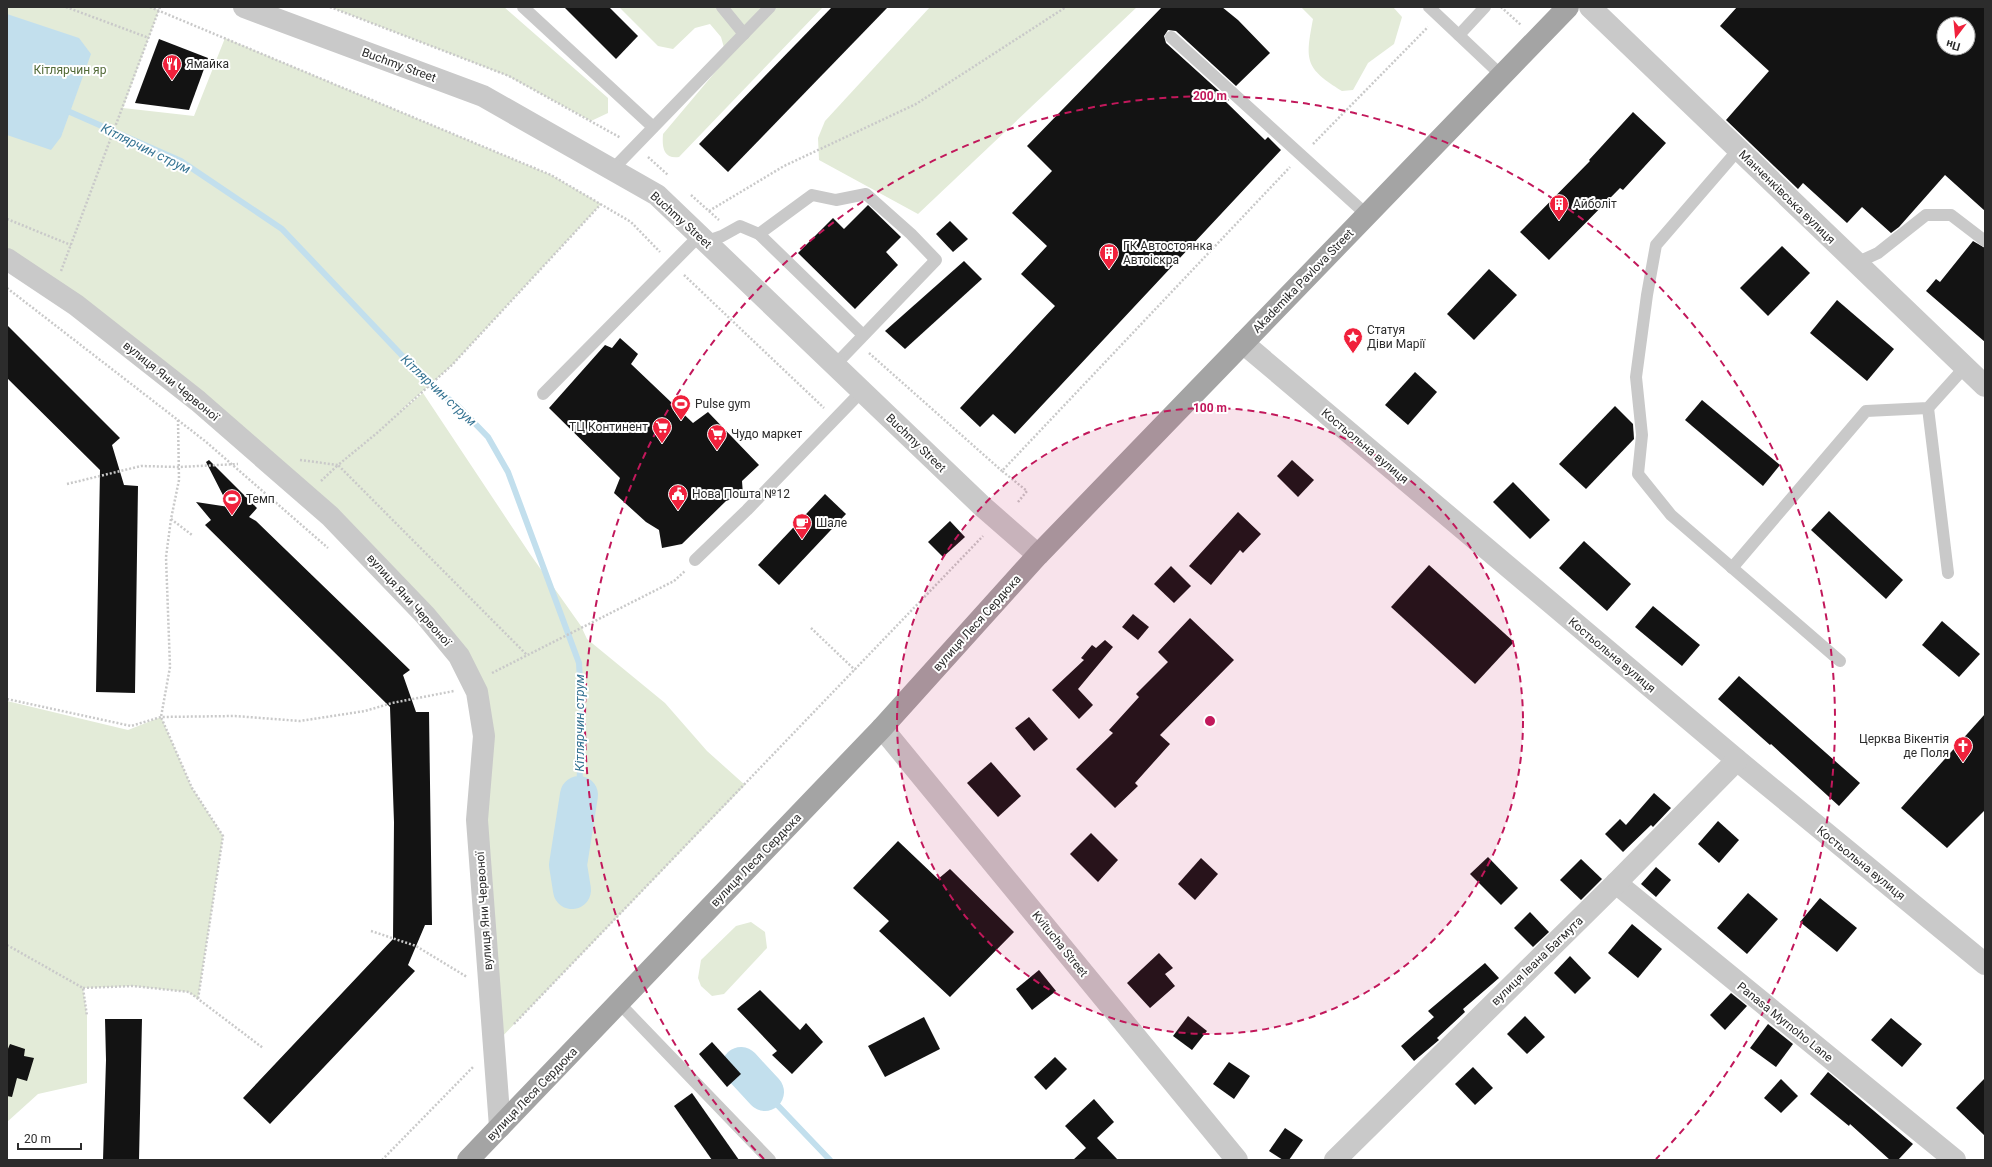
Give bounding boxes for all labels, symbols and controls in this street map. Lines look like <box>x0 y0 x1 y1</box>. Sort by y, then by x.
north arrow <box>1936 16 1976 56</box>
text: Пн <box>1945 37 1962 53</box>
street label: Buchmy Street <box>360 45 438 85</box>
restaurant icon: Ямайка <box>161 53 183 81</box>
place label: Ямайка <box>186 57 229 71</box>
park label: Кітлярчин яр <box>34 63 107 77</box>
text: 200 m <box>1193 89 1227 103</box>
water label: Кітлярчин струм <box>99 120 193 177</box>
street label: Манченківська вулиця <box>1736 147 1838 247</box>
street label: Buchmy Street <box>647 189 715 251</box>
building icon: Айболіт <box>1548 193 1570 221</box>
place label: Айболіт <box>1573 197 1617 211</box>
street label: Akademika Pavlova Street <box>1250 226 1356 336</box>
place label: ГК Автостоянка Автоіскра <box>1123 239 1213 267</box>
building icon: ГК Автостоянка Автоіскра <box>1098 242 1120 270</box>
place label: Статуя Діви Марії <box>1367 323 1426 351</box>
place icon: Статуя Діви Марії <box>1342 326 1364 354</box>
street label: вулиця Яни Червоної <box>120 338 222 425</box>
water label: Кітлярчин струм <box>398 352 479 429</box>
sports icon: Pulse gym <box>670 393 692 421</box>
place label: Pulse gym <box>695 397 751 411</box>
text: 100 m <box>1193 401 1227 415</box>
street label: Костьольна вулиця <box>1319 405 1411 487</box>
street label: Buchmy Street <box>883 411 949 475</box>
supermarket icon: ТЦ Континент <box>651 416 673 444</box>
place label: ТЦ Континент <box>569 420 648 434</box>
supermarket icon: Чудо маркет <box>706 423 728 451</box>
place label: Чудо маркет <box>731 427 802 441</box>
public building icon: Нова Пошта №12 <box>667 483 689 511</box>
place label: Нова Пошта №12 <box>692 487 790 501</box>
sports icon: Темп <box>221 488 243 516</box>
place label: Темп <box>246 492 275 506</box>
cafe icon: Шале <box>791 512 813 540</box>
place label: Шале <box>816 516 847 530</box>
street label: вулиця Яни Червоної <box>364 551 455 650</box>
street label: вулиця Леся Сердюка <box>930 572 1024 674</box>
street label: Костьольна вулиця <box>1566 614 1658 696</box>
water label: Кітлярчин струм <box>572 674 587 772</box>
centre of rings <box>1203 714 1217 728</box>
place label: Церква Вікентія де Поля <box>1859 732 1949 760</box>
church icon: Церква Вікентія де Поля <box>1952 735 1974 763</box>
street label: вулиця Леся Сердюка <box>708 810 804 910</box>
street label: Костьольна вулиця <box>1814 823 1908 903</box>
street label: вулиця Яни Червоної <box>473 850 495 971</box>
street label: Kvitucha Street <box>1029 908 1091 980</box>
street label: вулиця Івана Багмута <box>1488 914 1586 1008</box>
street label: Panasa Myrnoho Lane <box>1734 979 1836 1065</box>
street label: вулиця Леся Сердюка <box>484 1044 580 1144</box>
scale bar <box>18 1125 81 1151</box>
text: 20 m <box>24 1132 51 1146</box>

